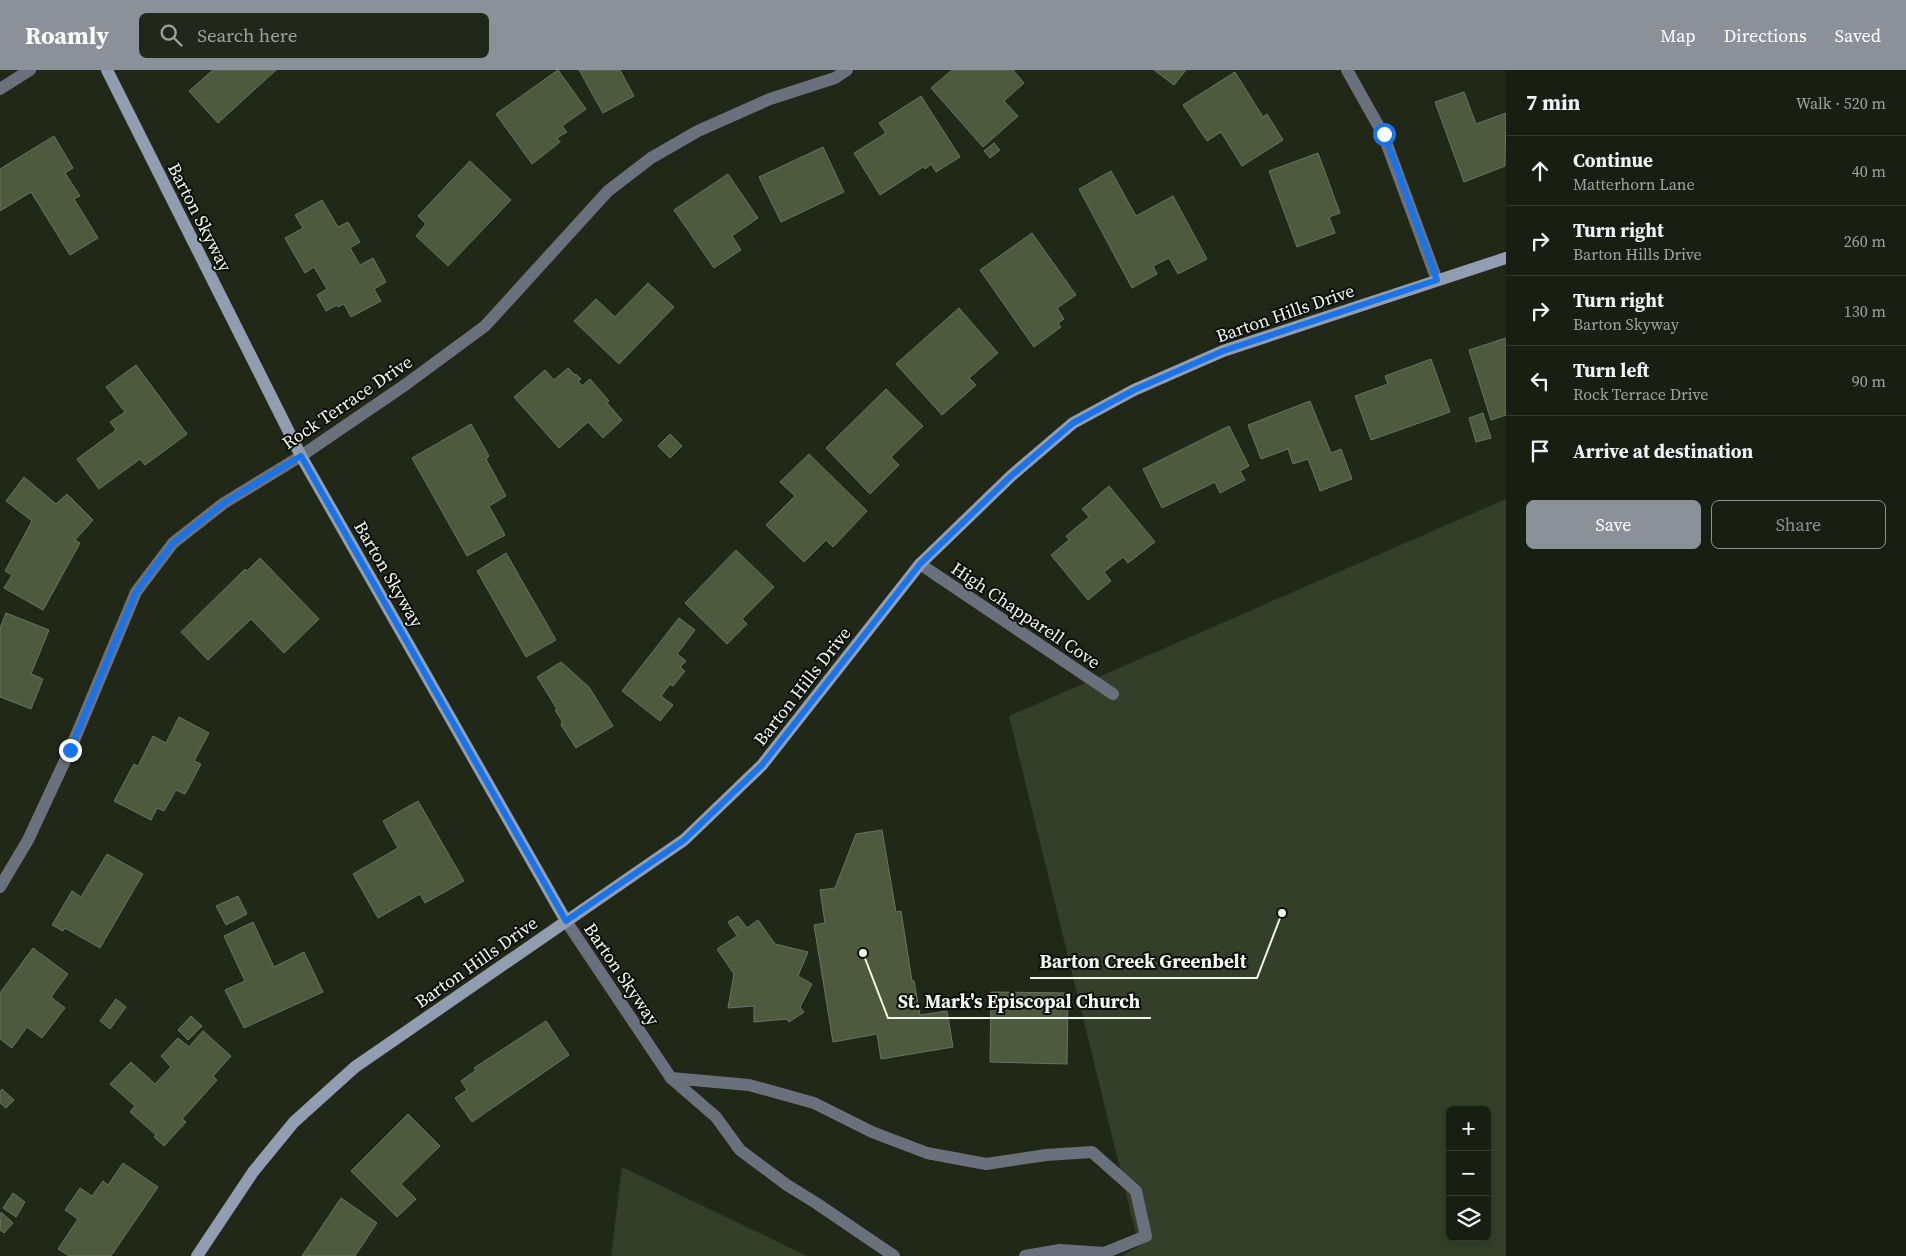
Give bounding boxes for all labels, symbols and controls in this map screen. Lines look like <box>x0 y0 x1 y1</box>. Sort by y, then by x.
search box <box>139 13 489 58</box>
text: Roamly <box>25 19 109 52</box>
icon: search <box>157 21 185 49</box>
text: Search here <box>197 22 297 48</box>
text: Map <box>1660 23 1696 48</box>
text: Directions <box>1724 23 1807 48</box>
text: Saved <box>1835 23 1881 48</box>
text: 7 min <box>1526 88 1581 117</box>
text: Walk · 520 m <box>1796 92 1886 114</box>
route start <box>1373 123 1396 146</box>
text: Continue <box>1573 147 1653 173</box>
icon: ahead <box>1526 157 1554 185</box>
street label: Barton Skyway <box>162 158 239 276</box>
text: 40 m <box>1852 160 1886 182</box>
text: Matterhorn Lane <box>1573 173 1695 195</box>
text: Turn right <box>1573 217 1664 243</box>
icon: right <box>1526 227 1554 255</box>
text: 260 m <box>1844 230 1886 252</box>
text: Barton Hills Drive <box>1573 243 1702 265</box>
street label: Barton Hills Drive <box>1212 278 1358 348</box>
text: Turn right <box>1573 287 1664 313</box>
icon: right <box>1526 297 1554 325</box>
text: 130 m <box>1844 300 1886 322</box>
text: Barton Skyway <box>1573 313 1679 335</box>
street label: Rock Terrace Drive <box>277 349 417 455</box>
text: Turn left <box>1573 357 1649 383</box>
icon: left <box>1526 367 1554 395</box>
text: 90 m <box>1852 370 1886 392</box>
text: Rock Terrace Drive <box>1573 383 1708 405</box>
icon: arrive <box>1526 437 1554 465</box>
text: Arrive at destination <box>1573 438 1753 464</box>
button: Save <box>1526 500 1701 549</box>
button: Share <box>1711 500 1886 549</box>
street label: Barton Skyway <box>348 516 430 633</box>
street label: High Chapparell Cove <box>946 556 1106 674</box>
street label: Barton Hills Drive <box>748 621 856 751</box>
route end <box>59 739 82 762</box>
street label: Barton Hills Drive <box>409 910 543 1014</box>
street label: Barton Skyway <box>578 918 666 1031</box>
callout: Barton Creek Greenbelt <box>1030 944 1257 978</box>
text: Barton Creek Greenbelt <box>1040 948 1247 974</box>
callout: St. Mark's Episcopal Church <box>888 984 1151 1018</box>
text: St. Mark's Episcopal Church <box>898 988 1141 1014</box>
map controls <box>1446 1106 1491 1241</box>
button: + <box>1446 1106 1491 1151</box>
button: − <box>1446 1151 1491 1196</box>
button: layers <box>1446 1196 1491 1241</box>

